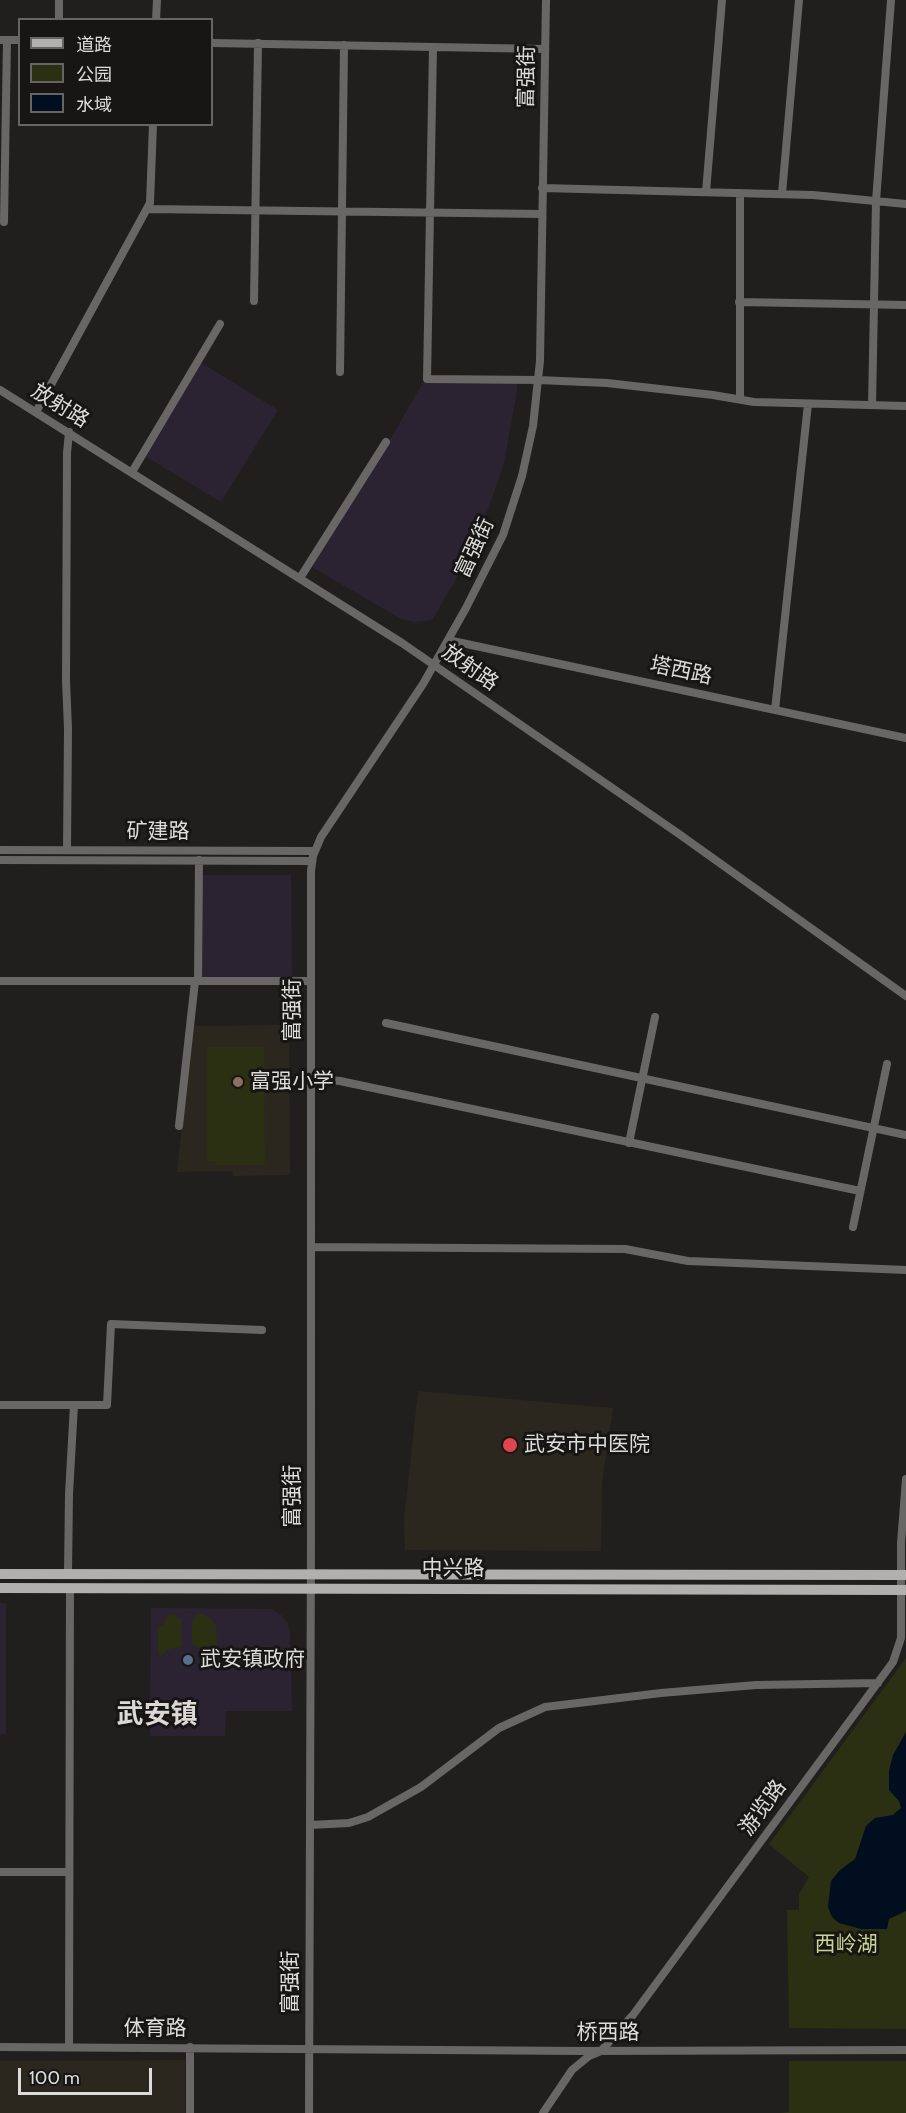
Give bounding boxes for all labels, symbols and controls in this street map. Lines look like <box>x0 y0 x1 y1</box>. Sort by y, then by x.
legend <box>18 18 213 126</box>
text: 道路 <box>76 34 112 56</box>
street label: 富强街 <box>514 45 540 109</box>
text: 公园 <box>76 64 112 86</box>
text: 水域 <box>76 94 112 116</box>
street label: 放射路 <box>27 379 93 433</box>
street label: 富强街 <box>450 514 500 582</box>
street label: 放射路 <box>437 640 503 696</box>
street label: 塔西路 <box>648 652 714 690</box>
street label: 矿建路 <box>127 819 189 845</box>
street label: 富强街 <box>280 979 306 1041</box>
place label: 富强小学 <box>250 1069 334 1095</box>
marker: 富强小学 <box>231 1075 245 1089</box>
place label: 武安市中医院 <box>524 1432 650 1458</box>
marker: 武安市中医院 <box>501 1436 519 1454</box>
street label: 富强街 <box>280 1465 306 1527</box>
street label: 中兴路 <box>422 1556 484 1582</box>
place label: 武安镇政府 <box>200 1647 305 1673</box>
marker: 武安镇政府 <box>181 1653 195 1667</box>
district label: 武安镇 <box>117 1699 197 1731</box>
street label: 游览路 <box>734 1775 792 1841</box>
park label: 西岭湖 <box>815 1932 877 1958</box>
street label: 富强街 <box>278 1951 304 2013</box>
street label: 体育路 <box>124 2016 186 2042</box>
street label: 桥西路 <box>577 2020 639 2046</box>
scale bar <box>21 2056 154 2094</box>
text: 100 m <box>29 2067 80 2089</box>

